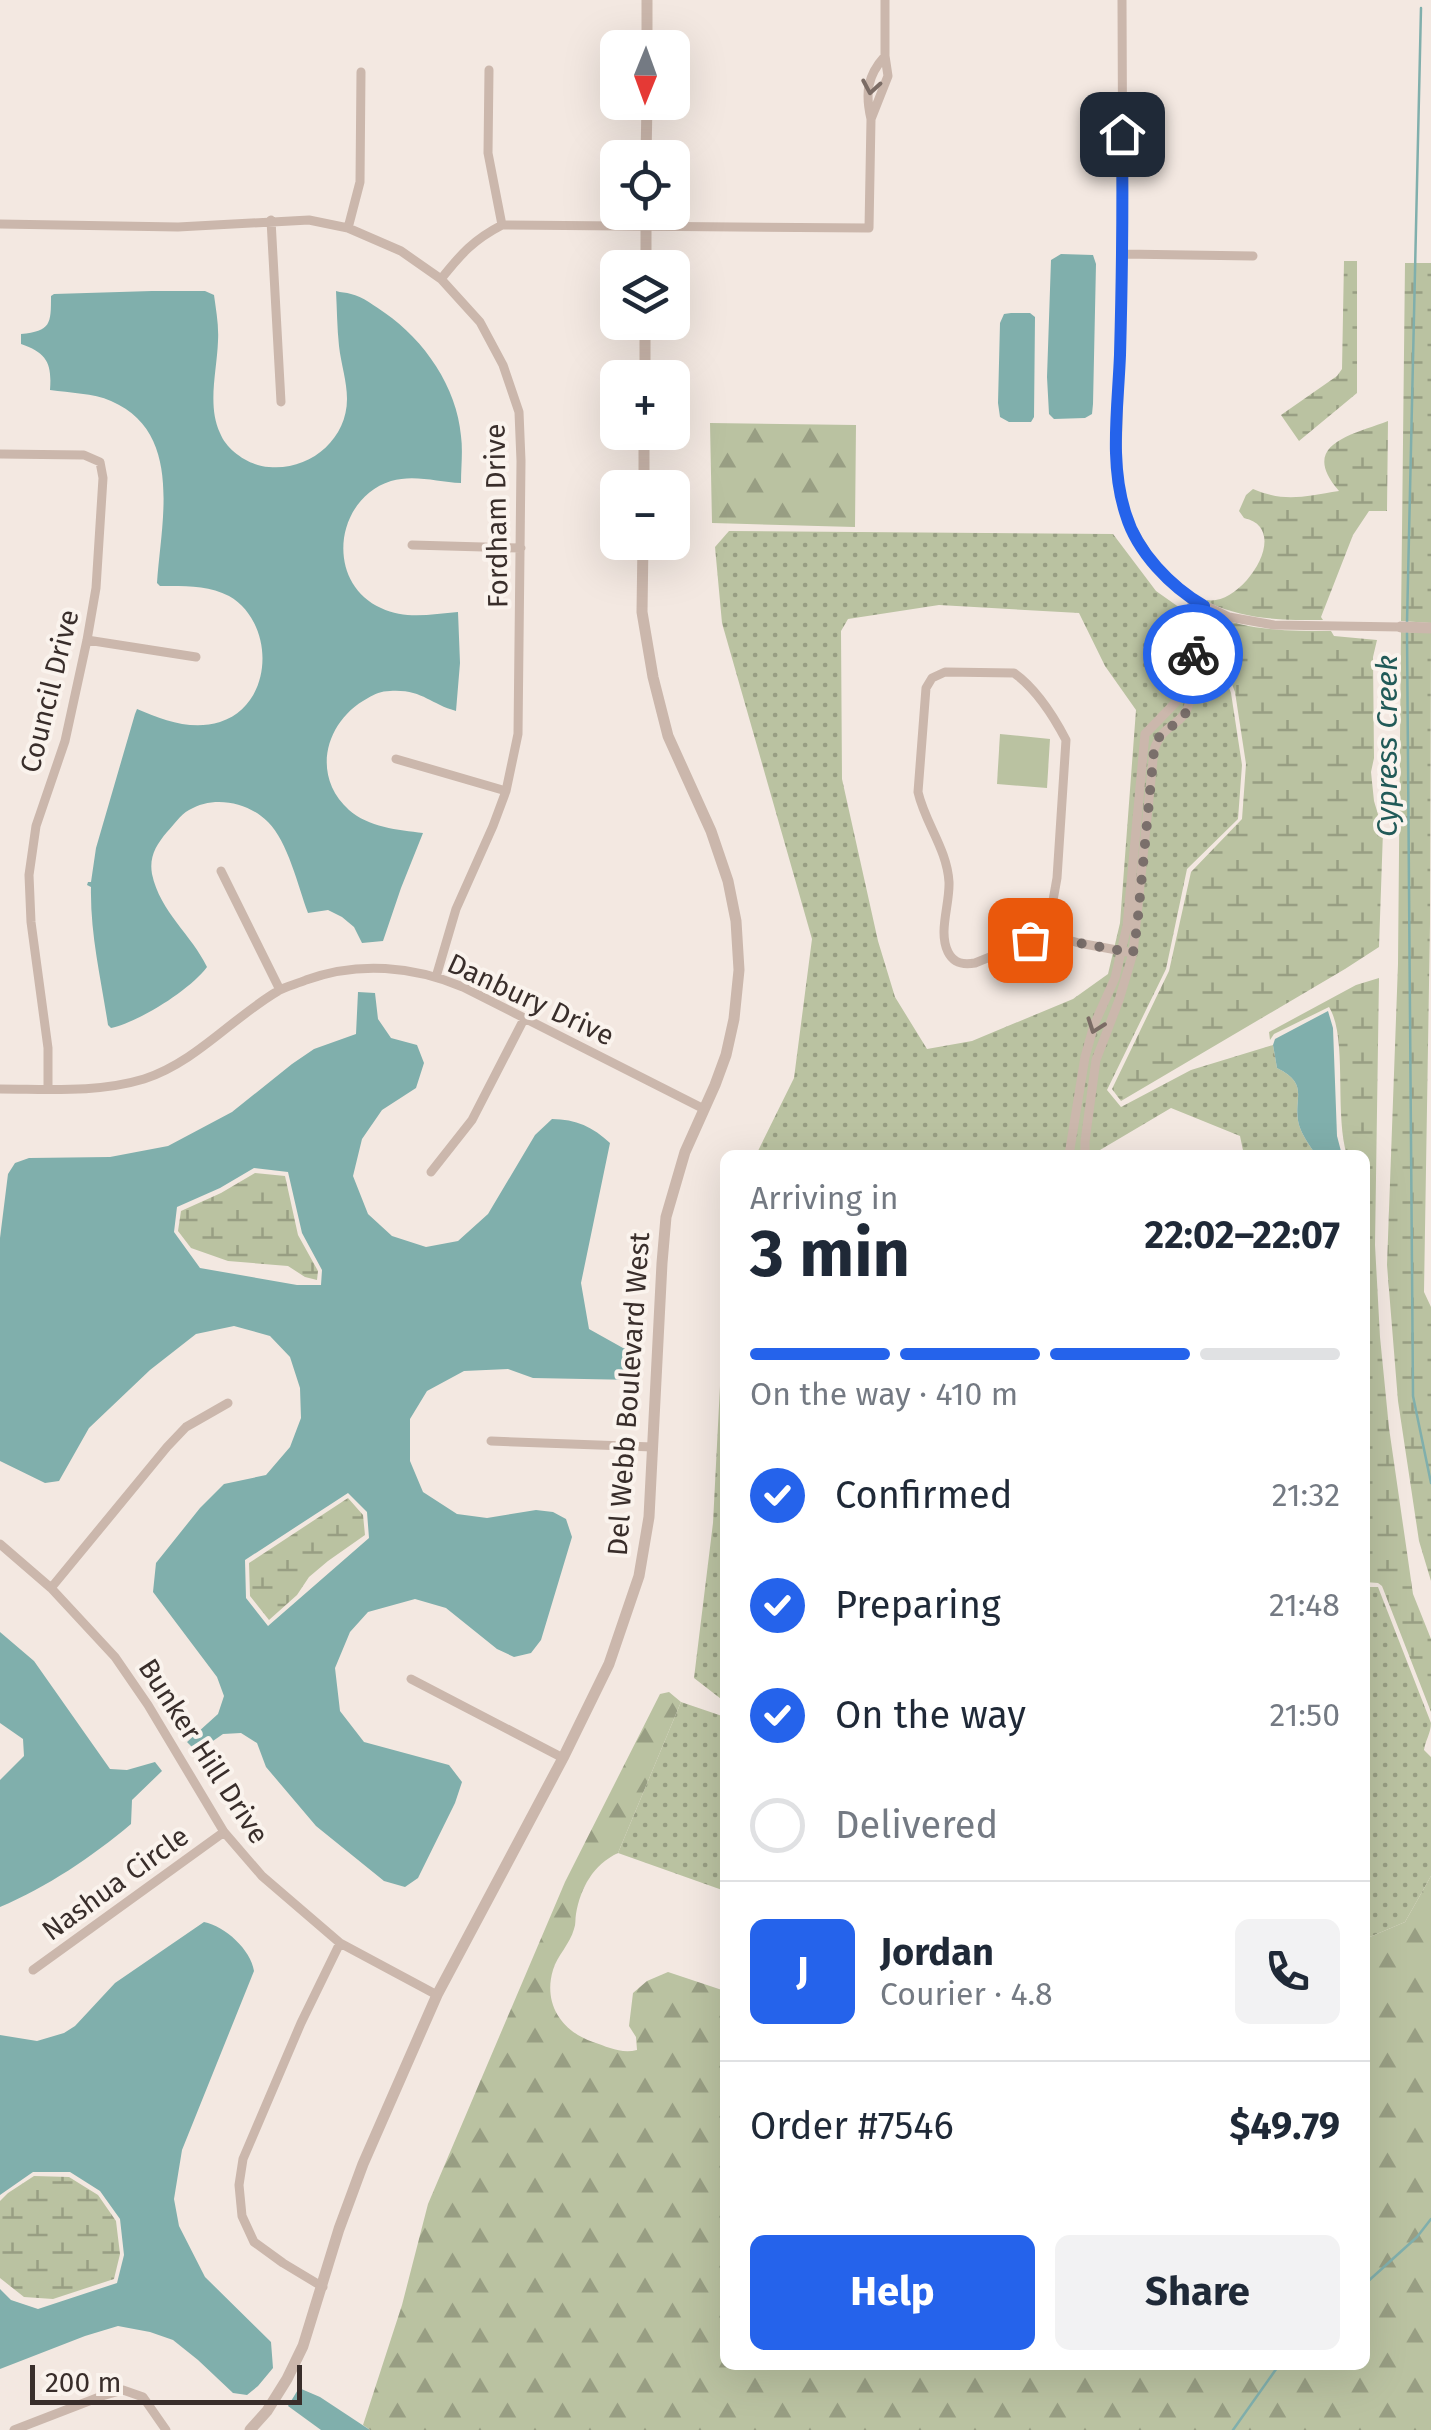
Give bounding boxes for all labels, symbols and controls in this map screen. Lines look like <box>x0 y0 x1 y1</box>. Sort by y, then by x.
north arrow <box>600 30 690 120</box>
map controls <box>600 30 690 560</box>
one-way arrow <box>861 79 882 95</box>
pin <box>1080 92 1165 177</box>
icon: home <box>1095 107 1150 162</box>
button: locate <box>600 140 690 230</box>
button: layers <box>600 250 690 340</box>
button: + <box>600 360 690 450</box>
street label: Fordham Drive <box>478 423 515 609</box>
button: − <box>600 470 690 560</box>
courier <box>1143 604 1243 704</box>
street label: Council Drive <box>13 606 86 776</box>
icon: bike <box>1166 627 1221 682</box>
water label: Cypress Creek <box>1369 655 1405 837</box>
pin <box>988 898 1073 983</box>
icon: bag <box>1003 913 1058 968</box>
street label: Danbury Drive <box>442 946 619 1052</box>
one-way arrow <box>1086 1017 1107 1034</box>
text: Arriving in <box>750 1179 898 1217</box>
text: 22:02–22:07 <box>1145 1212 1340 1258</box>
text: 3 min <box>750 1215 910 1293</box>
street label: Del Webb Boulevard West <box>601 1230 656 1557</box>
text: On the way · 410 m <box>750 1375 1018 1413</box>
icon: check <box>750 1468 805 1523</box>
text: Confirmed <box>835 1472 1013 1518</box>
text: 21:32 <box>1272 1476 1340 1514</box>
icon: check <box>750 1578 805 1633</box>
text: Preparing <box>835 1582 1001 1628</box>
text: 21:48 <box>1269 1586 1340 1624</box>
street label: Bunker Hill Drive <box>132 1653 276 1850</box>
icon: check <box>750 1688 805 1743</box>
text: On the way <box>835 1692 1026 1738</box>
text: 21:50 <box>1269 1696 1340 1734</box>
text: Delivered <box>835 1802 998 1848</box>
street label: Nashua Circle <box>36 1819 195 1948</box>
button: phone <box>1235 1919 1340 2024</box>
text: Jordan <box>880 1929 994 1975</box>
text: J <box>796 1948 809 1994</box>
text: Courier · 4.8 <box>880 1975 1053 2013</box>
text: Order #7546 <box>750 2103 954 2149</box>
text: $49.79 <box>1229 2103 1340 2149</box>
button: Help <box>750 2235 1035 2350</box>
button: Share <box>1055 2235 1340 2350</box>
scale bar <box>30 2360 302 2404</box>
text: 200 m <box>45 2366 122 2399</box>

